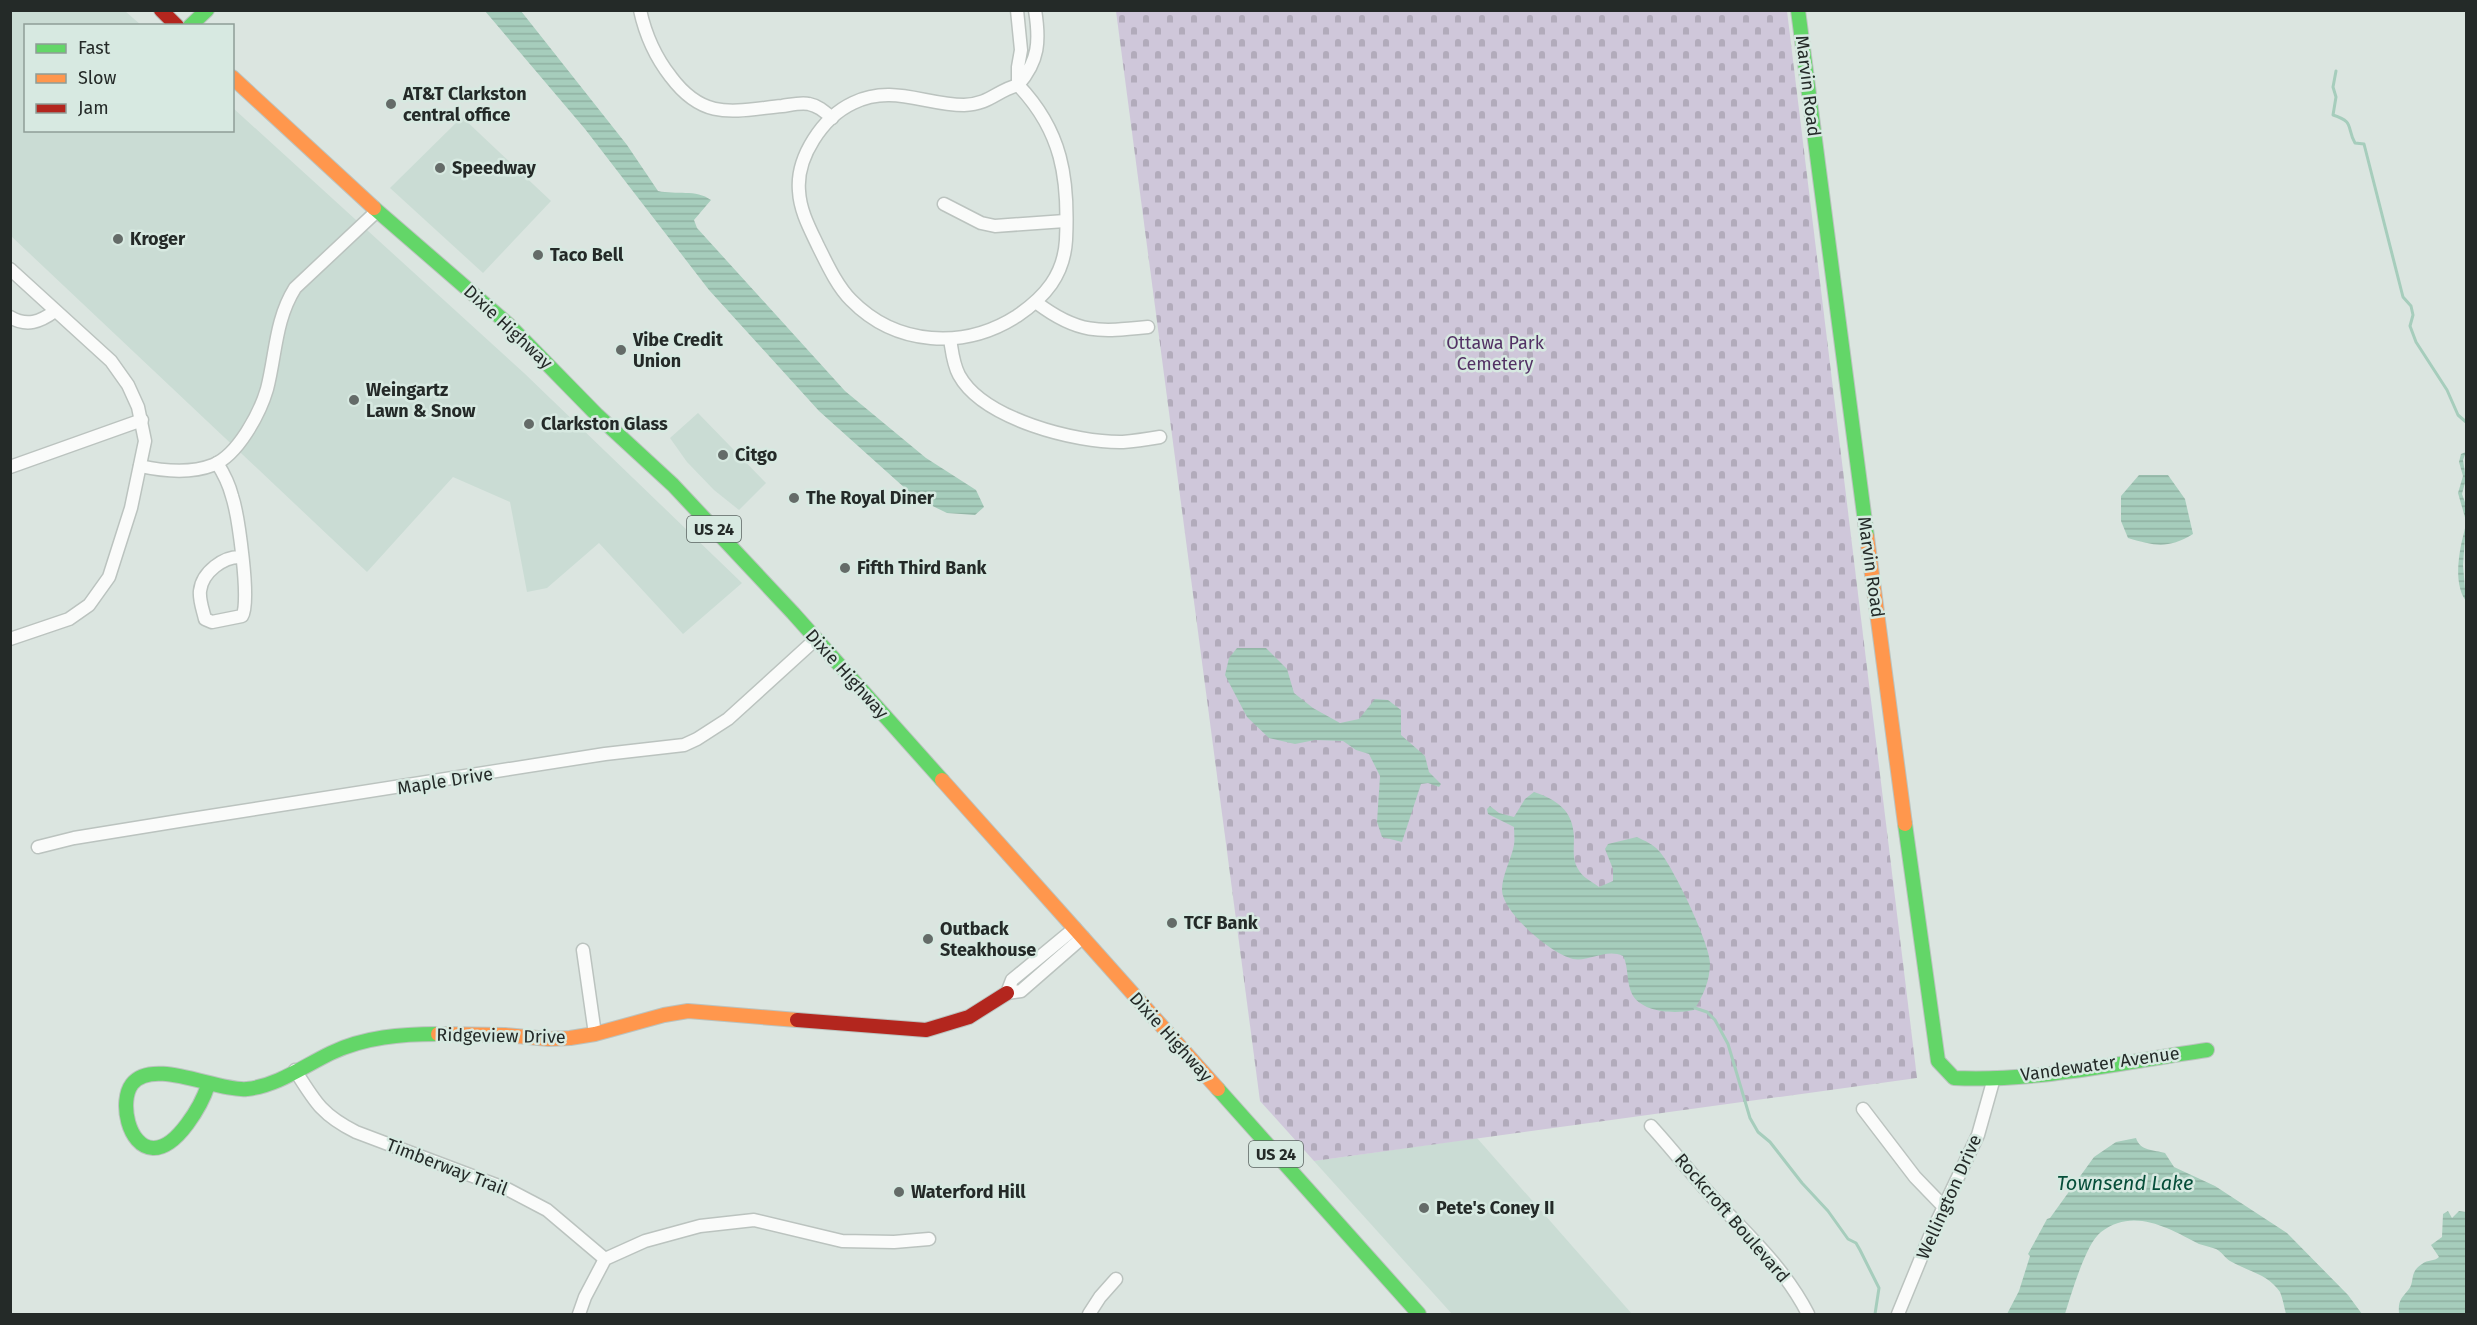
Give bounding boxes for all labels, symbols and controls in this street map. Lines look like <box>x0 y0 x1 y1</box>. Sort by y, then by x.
legend <box>24 24 234 132</box>
street label: Marvin Road <box>1791 34 1825 138</box>
text: Fast <box>78 37 111 59</box>
text: Slow <box>78 67 117 89</box>
place label: AT&T Clarkston central office <box>402 83 527 126</box>
text: Jam <box>78 97 109 119</box>
marker: AT&T Clarkston central office <box>384 97 398 111</box>
place label: Speedway <box>452 157 537 179</box>
marker: Speedway <box>433 161 447 175</box>
place label: Kroger <box>130 228 186 250</box>
marker: Kroger <box>111 232 125 246</box>
place label: Taco Bell <box>550 244 624 266</box>
marker: Taco Bell <box>531 248 545 262</box>
street label: Dixie Highway <box>459 280 557 374</box>
place label: Vibe Credit Union <box>632 329 724 372</box>
park label: Ottawa Park Cemetery <box>1446 332 1545 375</box>
marker: Vibe Credit Union <box>614 343 628 357</box>
place label: Weingartz Lawn & Snow <box>366 379 476 422</box>
marker: Weingartz Lawn & Snow <box>347 393 361 407</box>
place label: Clarkston Glass <box>541 413 668 435</box>
marker: Clarkston Glass <box>522 417 536 431</box>
place label: Citgo <box>735 444 777 466</box>
marker: Citgo <box>716 448 730 462</box>
place label: The Royal Diner <box>806 487 935 509</box>
marker: The Royal Diner <box>787 491 801 505</box>
street label: Marvin Road <box>1853 515 1889 619</box>
road number: US 24 <box>687 516 741 542</box>
place label: Fifth Third Bank <box>857 557 988 579</box>
marker: Fifth Third Bank <box>838 561 852 575</box>
street label: Dixie Highway <box>801 625 893 724</box>
street label: Maple Drive <box>396 763 494 799</box>
place label: TCF Bank <box>1184 912 1259 934</box>
marker: TCF Bank <box>1165 916 1179 930</box>
place label: Outback Steakhouse <box>940 918 1036 961</box>
marker: Outback Steakhouse <box>921 932 935 946</box>
street label: Dixie Highway <box>1125 988 1217 1087</box>
street label: Ridgeview Drive <box>436 1024 566 1048</box>
street label: Vandewater Avenue <box>2019 1042 2181 1086</box>
street label: Wellington Drive <box>1912 1131 1986 1263</box>
street label: Timberway Trail <box>383 1134 511 1200</box>
road number: US 24 <box>1249 1141 1303 1167</box>
street label: Rockcroft Boulevard <box>1670 1149 1794 1287</box>
water label: Townsend Lake <box>2057 1171 2193 1195</box>
place label: Waterford Hill <box>911 1181 1026 1203</box>
marker: Waterford Hill <box>892 1185 906 1199</box>
place label: Pete's Coney II <box>1436 1197 1554 1219</box>
marker: Pete's Coney II <box>1417 1201 1431 1215</box>

